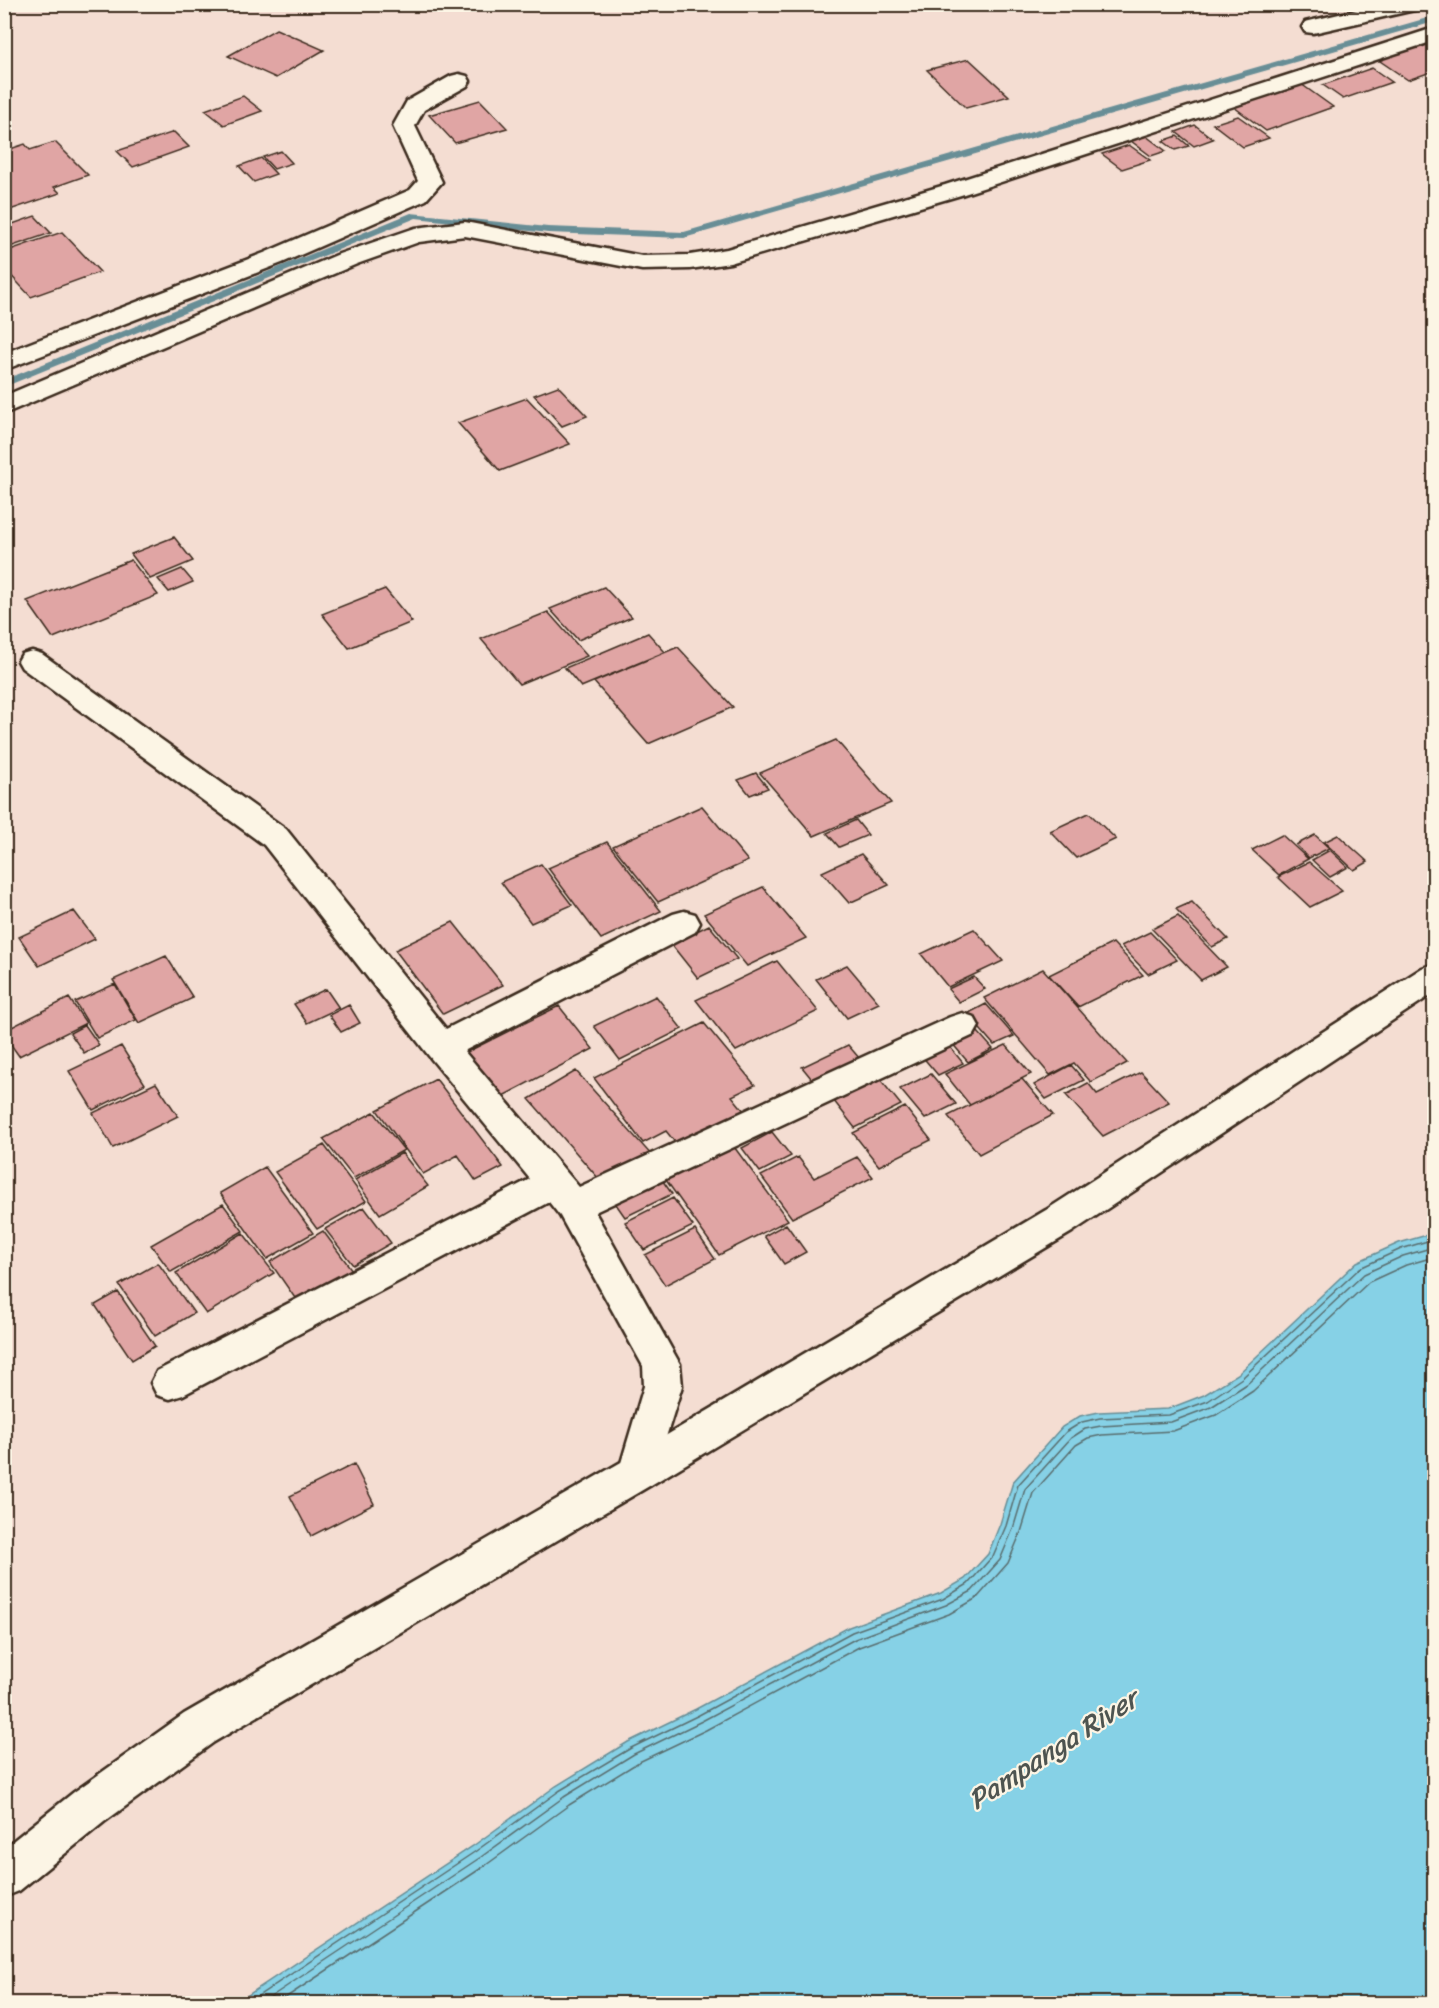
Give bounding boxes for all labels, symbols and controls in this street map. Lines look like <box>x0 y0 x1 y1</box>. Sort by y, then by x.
water label: Pampanga River <box>958 1673 1152 1823</box>

